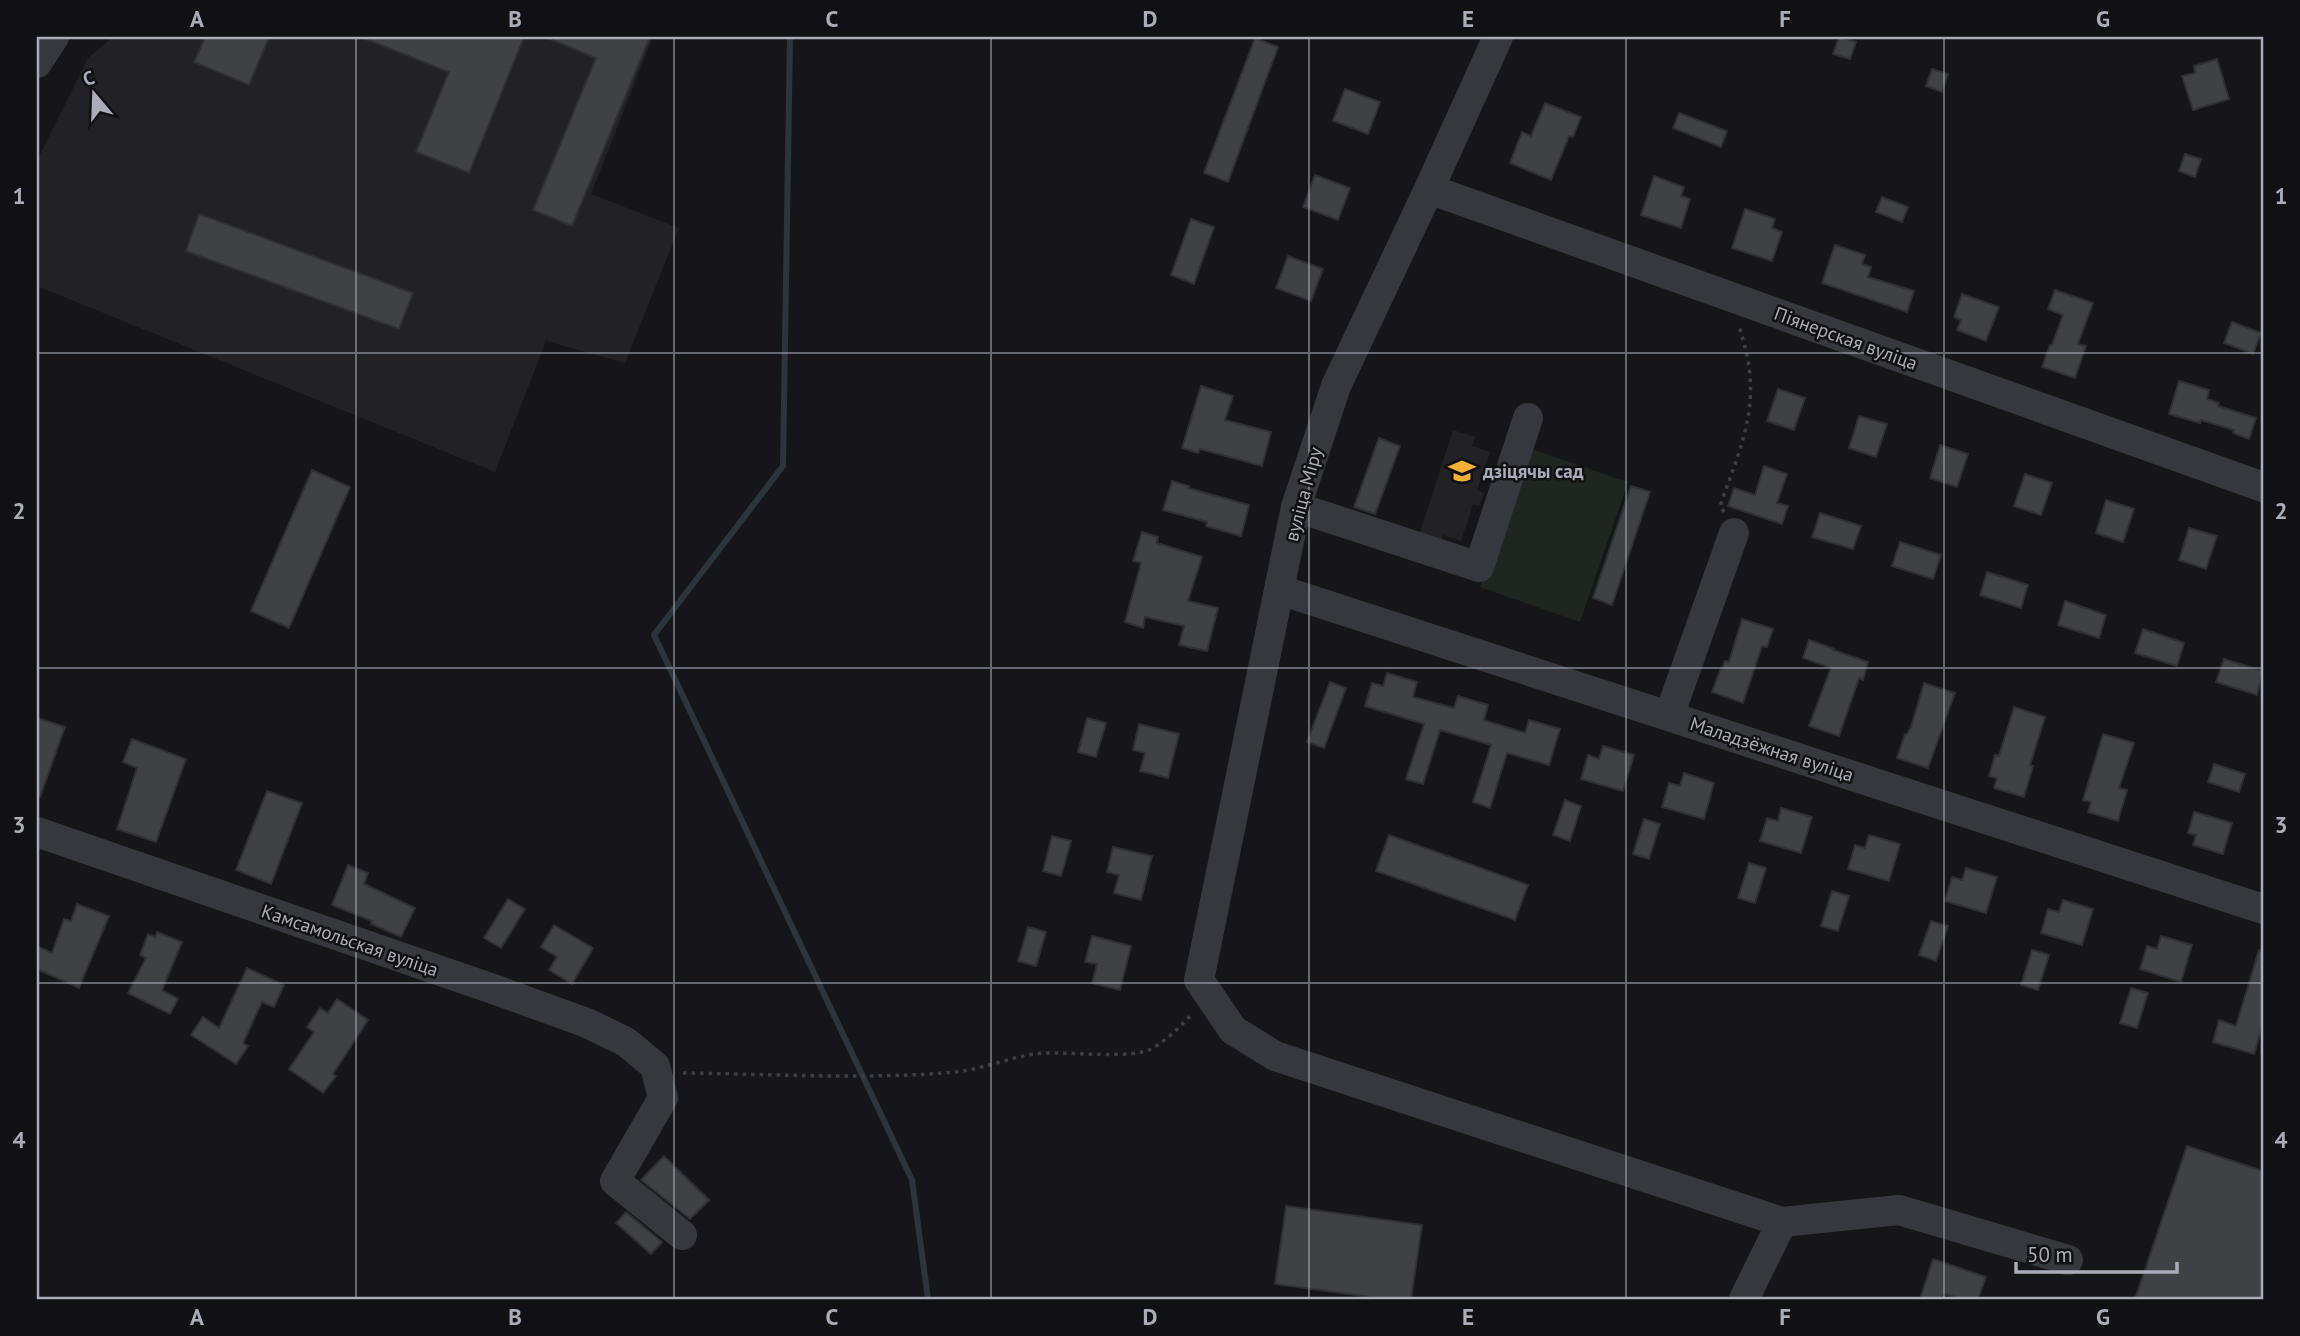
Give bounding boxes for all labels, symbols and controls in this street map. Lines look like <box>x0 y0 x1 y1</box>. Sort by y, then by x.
text: A <box>190 4 204 33</box>
text: B <box>508 4 522 33</box>
text: C <box>826 4 839 33</box>
text: D <box>1143 4 1157 33</box>
text: E <box>1462 4 1474 33</box>
text: F <box>1779 4 1791 33</box>
text: G <box>2096 4 2110 33</box>
north arrow <box>60 60 130 130</box>
text: С <box>80 65 98 91</box>
text: 1 <box>12 181 26 210</box>
text: 1 <box>2274 181 2288 210</box>
street label: Піянерская вуліца <box>1771 301 1921 375</box>
street label: вуліца Міру <box>1279 444 1327 544</box>
school or university icon: дзіцячы сад <box>1447 456 1477 486</box>
place label: дзіцячы сад <box>1482 459 1584 483</box>
text: 2 <box>12 496 26 525</box>
text: 2 <box>2274 496 2288 525</box>
street label: Маладзёжная вуліца <box>1687 711 1857 787</box>
text: 3 <box>12 810 26 839</box>
text: 3 <box>2274 810 2288 839</box>
street label: Камсамольская вуліца <box>258 898 442 982</box>
text: 4 <box>12 1125 26 1154</box>
text: 4 <box>2274 1125 2288 1154</box>
scale bar <box>2016 1231 2178 1275</box>
text: 50 m <box>2027 1241 2073 1268</box>
text: A <box>190 1302 204 1331</box>
text: B <box>508 1302 522 1331</box>
text: C <box>826 1302 839 1331</box>
text: D <box>1143 1302 1157 1331</box>
text: E <box>1462 1302 1474 1331</box>
text: F <box>1779 1302 1791 1331</box>
text: G <box>2096 1302 2110 1331</box>

